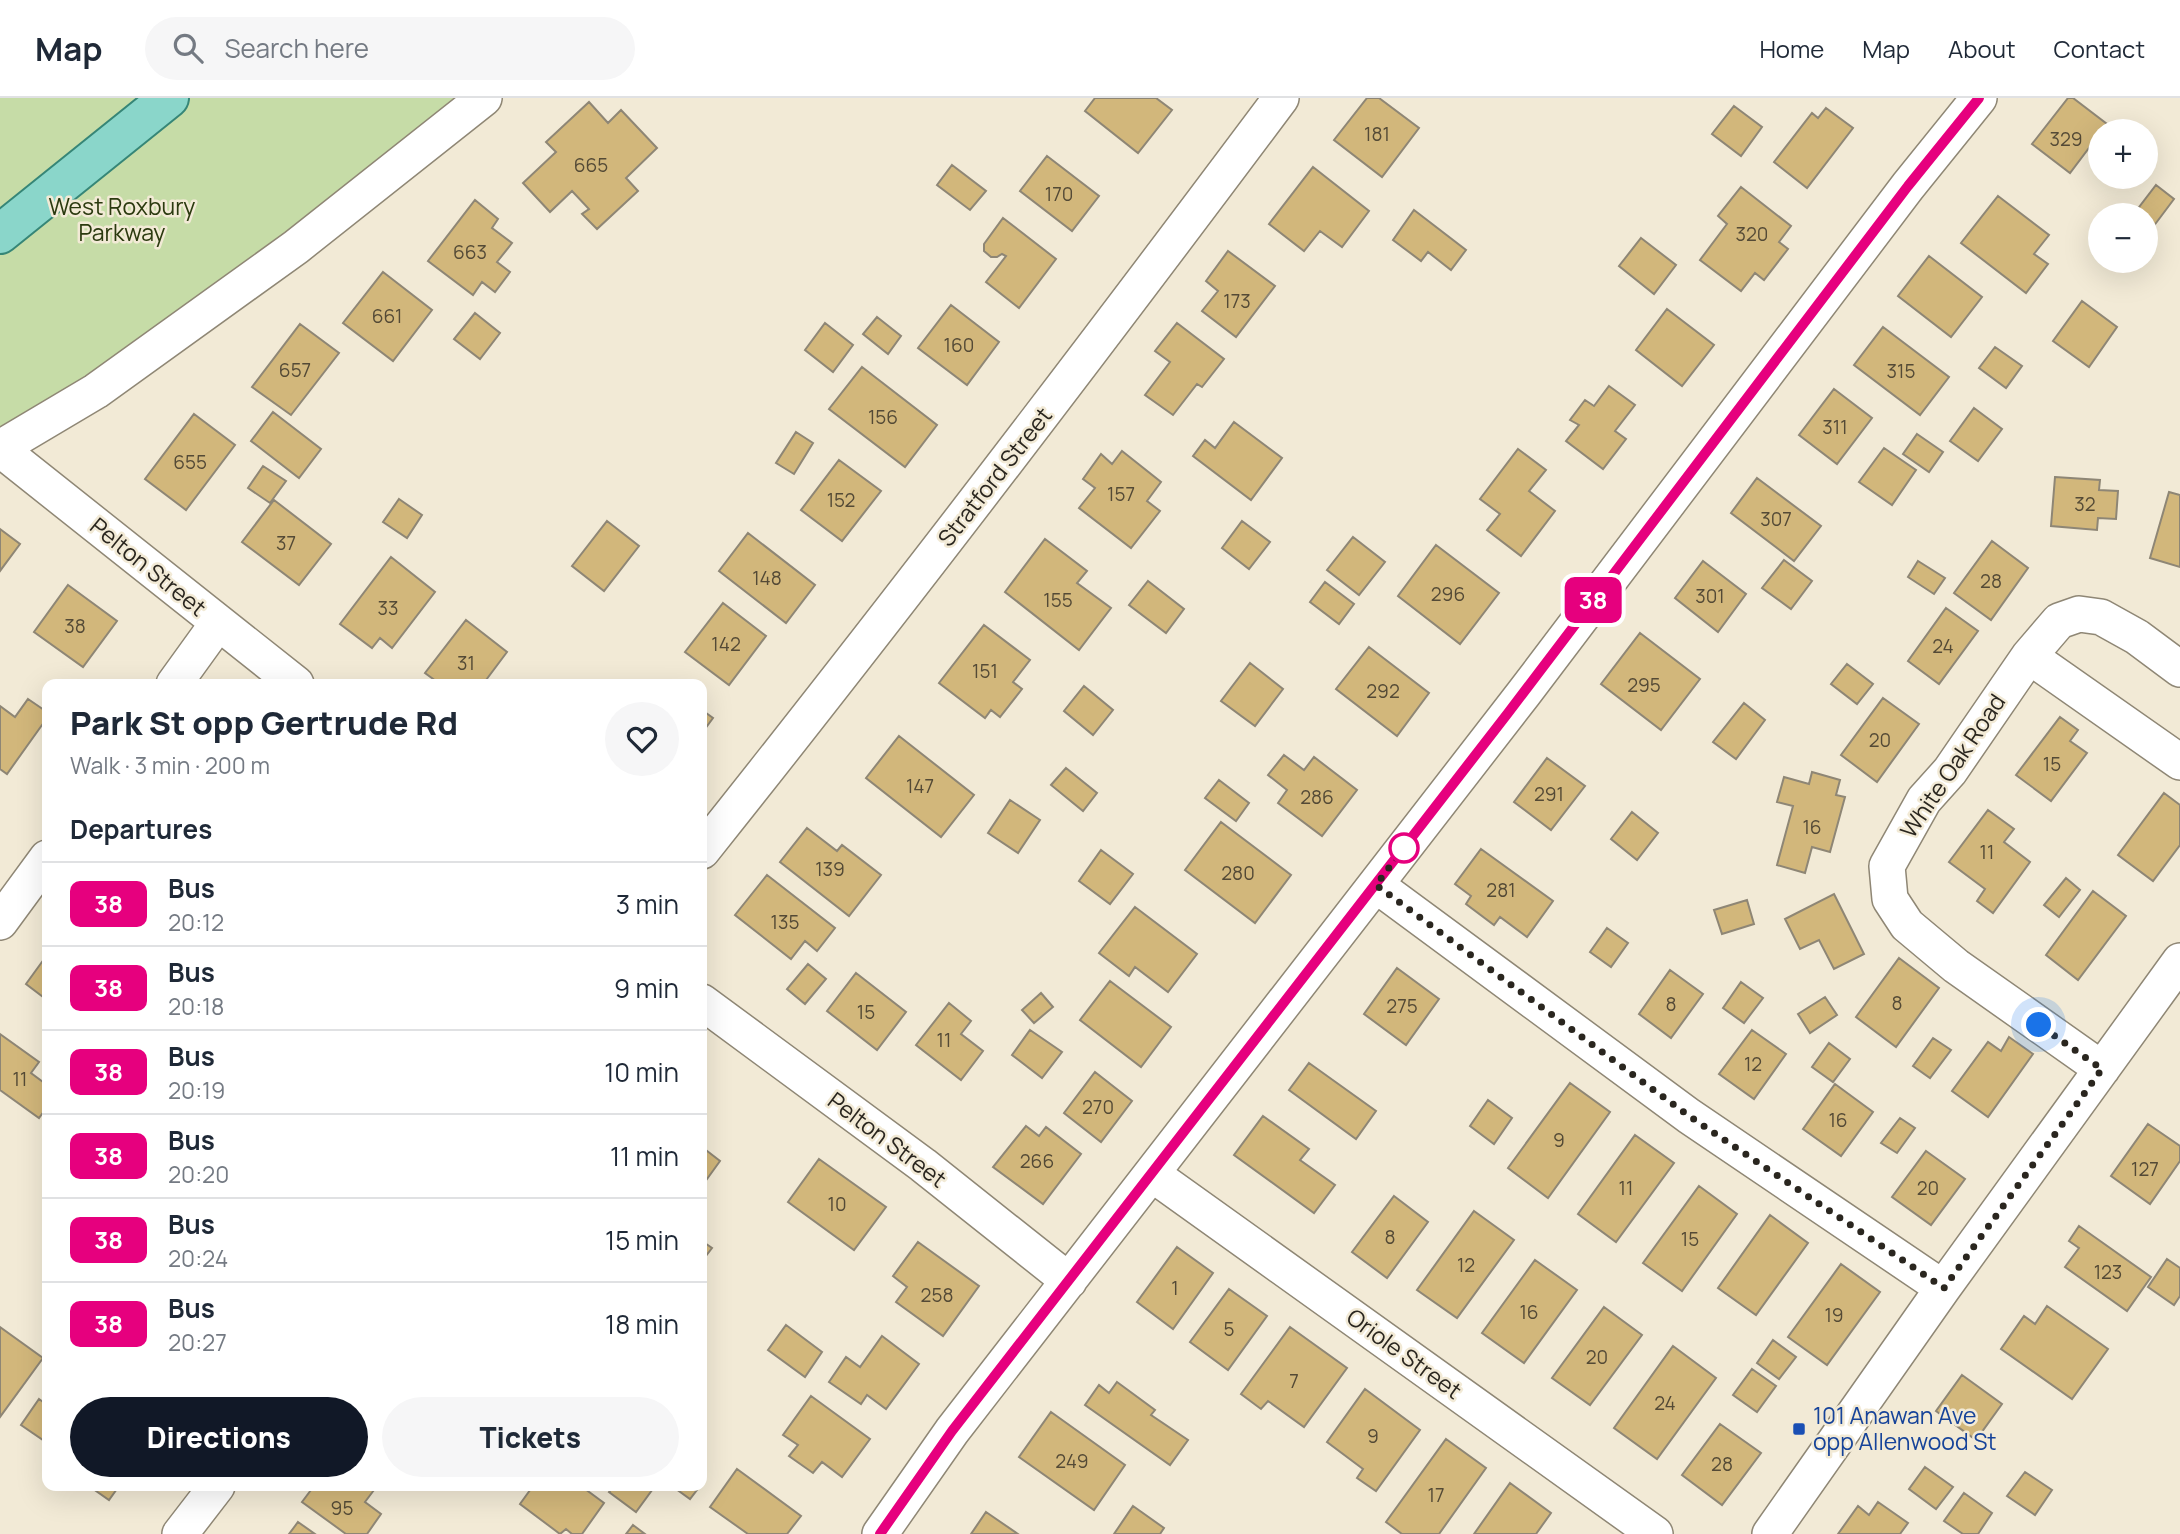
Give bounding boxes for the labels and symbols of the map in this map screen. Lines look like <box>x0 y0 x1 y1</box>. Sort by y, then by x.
house number: 181 <box>1364 121 1390 147</box>
house number: 329 <box>2049 126 2083 152</box>
house number: 665 <box>574 152 608 178</box>
house number: 170 <box>1045 181 1073 207</box>
park label: West Roxbury Parkway <box>48 190 196 248</box>
house number: 320 <box>1736 221 1768 247</box>
house number: 663 <box>453 239 487 265</box>
house number: 173 <box>1223 288 1251 314</box>
house number: 661 <box>372 303 402 329</box>
house number: 160 <box>944 332 974 358</box>
house number: 657 <box>279 357 311 383</box>
house number: 315 <box>1887 358 1915 384</box>
street label: Stratford Street <box>930 400 1059 553</box>
house number: 156 <box>868 404 898 430</box>
house number: 311 <box>1822 414 1848 440</box>
house number: 655 <box>173 449 207 475</box>
house number: 157 <box>1107 481 1135 507</box>
house number: 152 <box>827 487 855 513</box>
house number: 32 <box>2074 491 2096 517</box>
house number: 307 <box>1760 506 1792 532</box>
street label: Pelton Street <box>84 509 213 623</box>
house number: 37 <box>276 530 296 556</box>
house number: 148 <box>752 565 782 591</box>
house number: 28 <box>1980 568 2002 594</box>
line badge: 38 <box>1562 577 1624 623</box>
house number: 296 <box>1431 581 1465 607</box>
house number: 301 <box>1695 583 1725 609</box>
house number: 155 <box>1043 587 1073 613</box>
house number: 33 <box>377 595 399 621</box>
house number: 38 <box>64 613 86 639</box>
house number: 142 <box>711 631 741 657</box>
house number: 24 <box>1932 633 1954 659</box>
house number: 31 <box>457 650 475 676</box>
house number: 151 <box>972 658 998 684</box>
house number: 295 <box>1627 672 1661 698</box>
house number: 292 <box>1366 678 1400 704</box>
street label: White Oak Road <box>1892 687 2012 844</box>
house number: 20 <box>1869 727 1891 753</box>
house number: 15 <box>2043 751 2061 777</box>
house number: 147 <box>906 773 934 799</box>
house number: 291 <box>1534 781 1564 807</box>
house number: 286 <box>1300 784 1334 810</box>
house number: 16 <box>1802 814 1822 840</box>
unlabelled marker <box>1389 833 1419 863</box>
house number: 11 <box>1980 839 1994 865</box>
house number: 139 <box>815 856 845 882</box>
house number: 280 <box>1221 860 1255 886</box>
house number: 281 <box>1486 877 1516 903</box>
house number: 135 <box>771 909 799 935</box>
house number: 8 <box>1891 990 1903 1016</box>
house number: 8 <box>1665 991 1677 1017</box>
house number: 275 <box>1386 993 1418 1019</box>
house number: 15 <box>857 999 875 1025</box>
your location <box>2021 1007 2056 1042</box>
house number: 11 <box>937 1027 951 1053</box>
house number: 12 <box>1744 1051 1762 1077</box>
house number: 11 <box>13 1066 27 1092</box>
street label: Pelton Street <box>822 1084 953 1194</box>
house number: 270 <box>1082 1094 1114 1120</box>
house number: 16 <box>1828 1107 1848 1133</box>
house number: 9 <box>1553 1127 1565 1153</box>
house number: 266 <box>1020 1148 1054 1174</box>
house number: 127 <box>2131 1156 2159 1182</box>
house number: 11 <box>1619 1175 1633 1201</box>
house number: 20 <box>1917 1175 1939 1201</box>
house number: 10 <box>827 1191 847 1217</box>
house number: 8 <box>1384 1224 1396 1250</box>
house number: 15 <box>1681 1226 1699 1252</box>
house number: 12 <box>1457 1252 1475 1278</box>
house number: 123 <box>2094 1259 2122 1285</box>
house number: 1 <box>1171 1275 1179 1301</box>
house number: 258 <box>921 1282 953 1308</box>
house number: 16 <box>1519 1299 1539 1325</box>
street label: Oriole Street <box>1341 1301 1469 1406</box>
house number: 19 <box>1824 1302 1844 1328</box>
house number: 5 <box>1224 1316 1235 1342</box>
house number: 20 <box>1586 1344 1608 1370</box>
house number: 7 <box>1289 1368 1299 1394</box>
house number: 24 <box>1654 1390 1676 1416</box>
place label: 101 Anawan Ave opp Allenwood St <box>1813 1399 1997 1457</box>
marker: 101 Anawan Ave opp Allenwood St <box>1791 1421 1807 1437</box>
house number: 9 <box>1367 1423 1379 1449</box>
house number: 249 <box>1055 1448 1089 1474</box>
house number: 28 <box>1711 1451 1733 1477</box>
house number: 17 <box>1428 1482 1444 1508</box>
house number: 95 <box>331 1495 353 1521</box>

